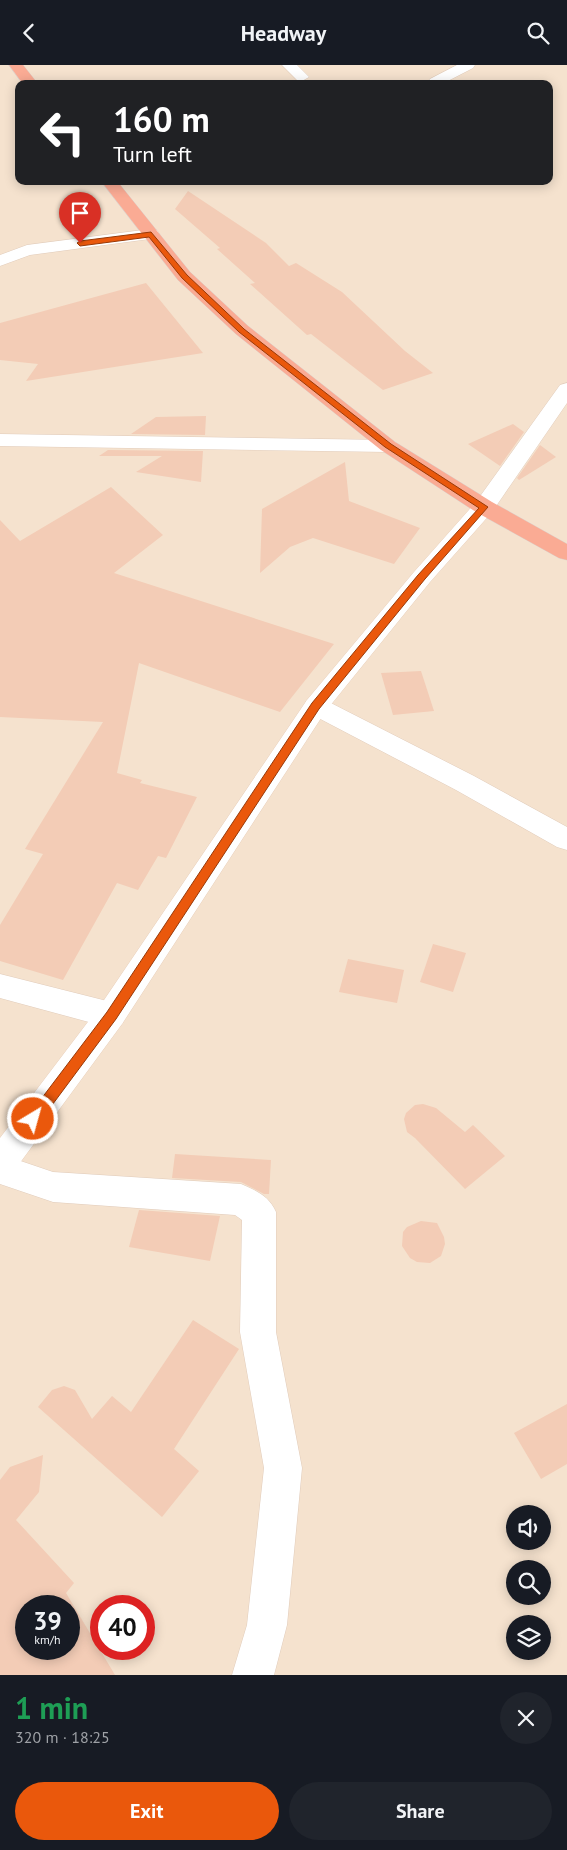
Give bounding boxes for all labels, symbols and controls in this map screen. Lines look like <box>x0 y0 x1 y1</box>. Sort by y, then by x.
icon: back <box>15 19 43 47</box>
text: Headway <box>241 19 326 47</box>
icon: search <box>524 19 552 47</box>
text: 160 m <box>113 96 210 142</box>
icon: left <box>30 100 95 165</box>
text: Turn left <box>113 140 192 168</box>
pin <box>59 192 101 243</box>
icon: arrive <box>66 199 94 227</box>
position arrow <box>6 1092 58 1144</box>
map controls <box>506 1505 551 1660</box>
button: sound <box>506 1505 551 1550</box>
button: search <box>506 1560 551 1605</box>
speed limit sign: 40 <box>90 1595 155 1660</box>
text: 39 <box>33 1605 62 1637</box>
button: layers <box>506 1615 551 1660</box>
text: km/h <box>34 1632 61 1647</box>
text: 1 min <box>15 1688 88 1727</box>
button: close <box>500 1692 552 1744</box>
text: 320 m · 18:25 <box>15 1727 110 1747</box>
button: Exit <box>15 1782 279 1840</box>
button: Share <box>289 1782 552 1840</box>

